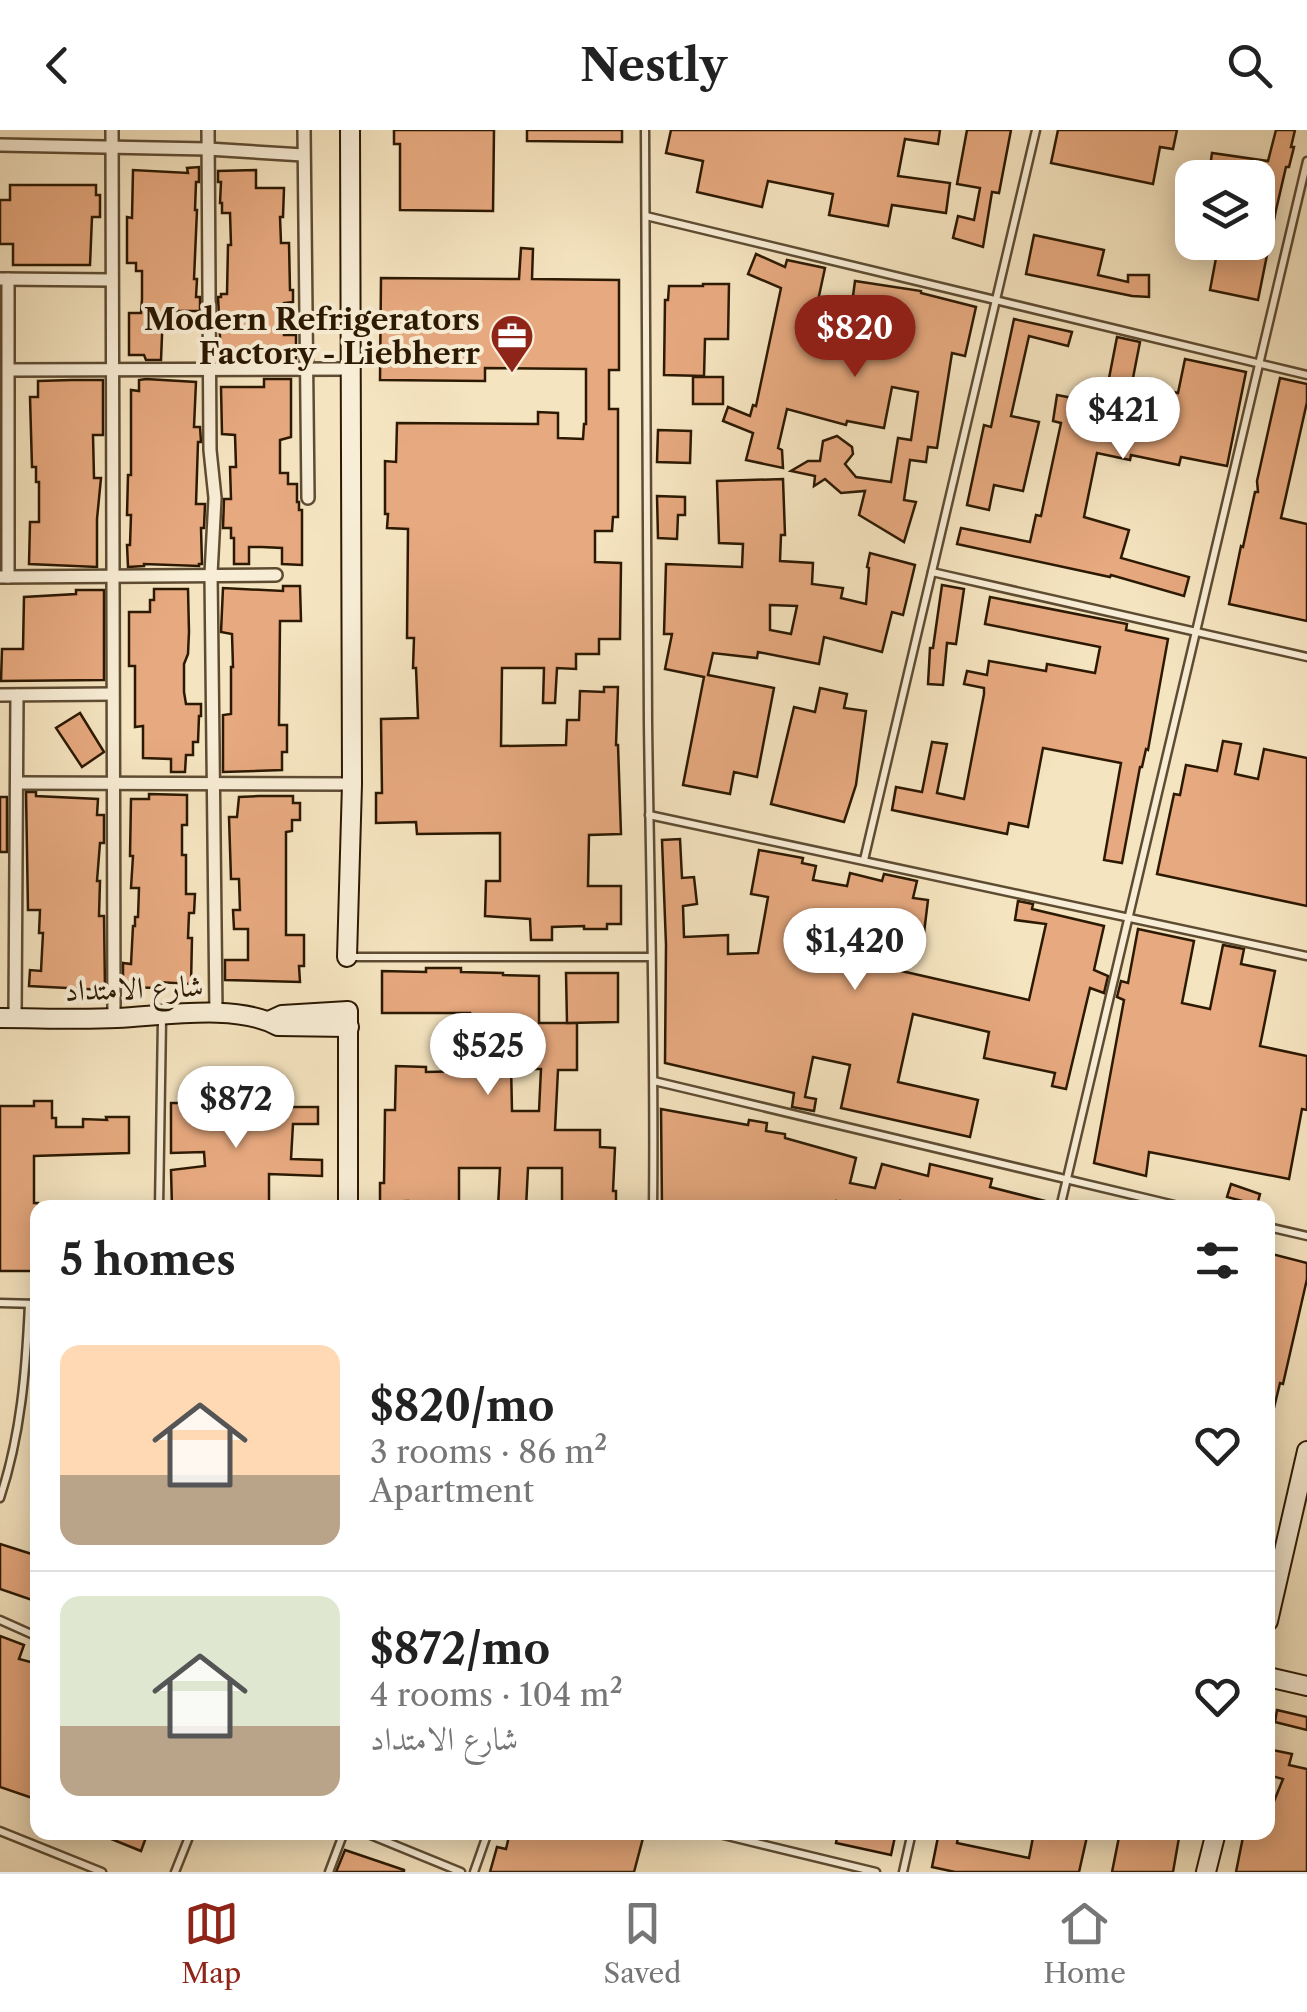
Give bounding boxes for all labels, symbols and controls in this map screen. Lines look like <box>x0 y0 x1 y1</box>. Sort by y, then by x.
text: Nestly <box>580 37 727 93</box>
icon: back <box>30 38 85 93</box>
icon: search <box>1222 38 1277 93</box>
map controls <box>1175 160 1275 260</box>
button: layers <box>1175 160 1275 260</box>
pin: $820 <box>796 295 914 380</box>
place label: Modern Refrigerators Factory - Liebherr <box>144 301 480 372</box>
text: $820 <box>817 308 893 347</box>
office icon: Modern Refrigerators Factory - Liebherr <box>489 313 535 374</box>
pin: $421 <box>1064 377 1182 462</box>
text: $421 <box>1088 390 1158 429</box>
pin: $1,420 <box>774 908 936 993</box>
text: $1,420 <box>805 921 905 960</box>
street label: شارع الامتداد <box>64 967 204 1016</box>
pin: $525 <box>429 1013 547 1098</box>
text: $525 <box>452 1026 524 1065</box>
pin: $872 <box>177 1066 295 1151</box>
text: $872 <box>199 1079 273 1118</box>
icon: filters <box>1190 1233 1245 1288</box>
text: 5 homes <box>60 1234 236 1286</box>
text: $820/mo <box>370 1380 554 1432</box>
icon: home <box>140 1385 260 1505</box>
icon: heart <box>1190 1418 1245 1473</box>
text: 3 rooms · 86 m² <box>370 1432 607 1471</box>
text: Apartment <box>370 1471 534 1510</box>
text: $872/mo <box>370 1623 550 1675</box>
icon: home <box>140 1636 260 1756</box>
icon: heart <box>1190 1669 1245 1724</box>
text: 4 rooms · 104 m² <box>370 1675 623 1714</box>
text: شارع الامتداد <box>370 1719 518 1758</box>
tab: Map <box>181 1896 241 1990</box>
tab: Saved <box>604 1896 681 1990</box>
tab: Home <box>1044 1896 1126 1990</box>

